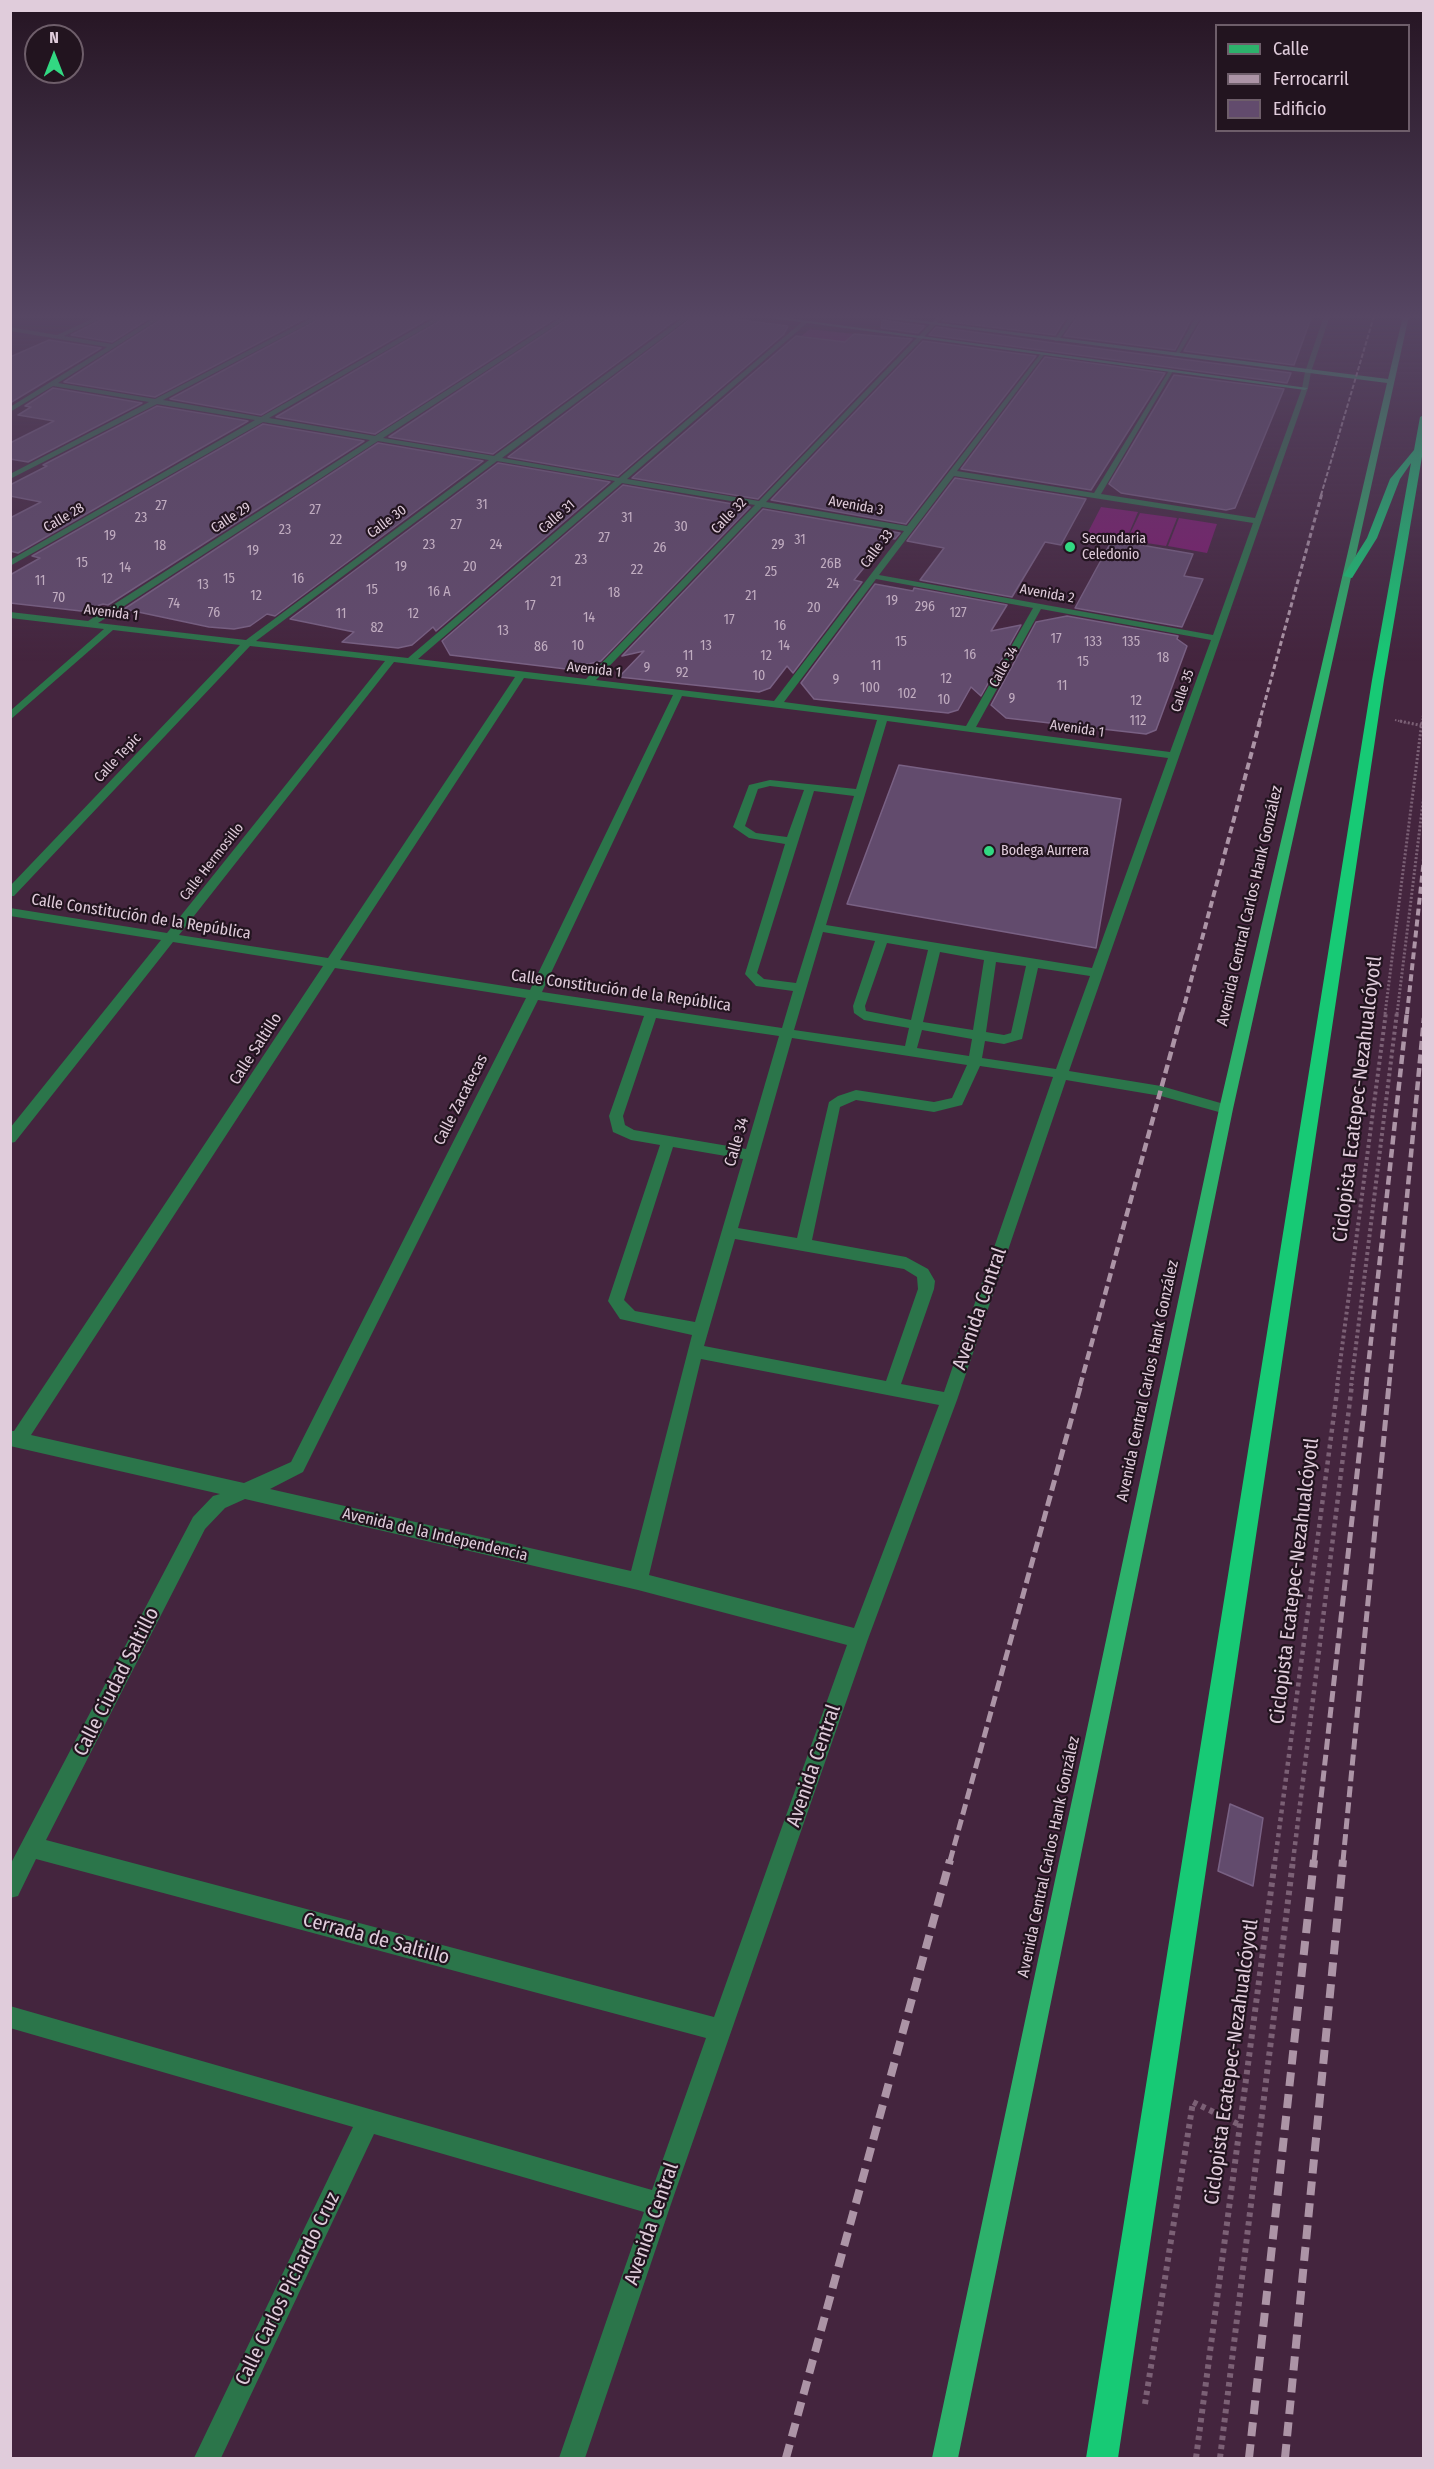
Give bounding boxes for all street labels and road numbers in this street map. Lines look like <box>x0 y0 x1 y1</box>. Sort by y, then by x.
street label: Avenida 3 <box>827 493 885 519</box>
street label: Calle 32 <box>708 494 750 538</box>
street label: Calle 31 <box>535 497 579 537</box>
street label: Calle 29 <box>208 499 254 537</box>
street label: Calle 28 <box>41 500 87 536</box>
street label: Calle 30 <box>364 502 410 542</box>
street label: Calle 33 <box>857 526 897 572</box>
street label: Avenida 2 <box>1018 581 1076 607</box>
street label: Avenida 1 <box>83 601 139 625</box>
street label: Calle 34 <box>986 644 1022 690</box>
street label: Avenida 1 <box>566 659 622 681</box>
street label: Calle 35 <box>1168 667 1198 715</box>
street label: Avenida 1 <box>1049 717 1105 741</box>
street label: Calle Tepic <box>91 730 145 786</box>
street label: Avenida Central Carlos Hank González <box>1213 784 1287 1028</box>
street label: Calle Hermosillo <box>176 820 248 904</box>
street label: Calle Constitución de la República <box>30 890 252 944</box>
street label: Ciclopista Ecatepec-Nezahualcóyotl <box>1329 955 1387 1243</box>
street label: Calle Constitución de la República <box>510 966 732 1016</box>
street label: Calle Saltillo <box>226 1010 286 1088</box>
street label: Calle Zacatecas <box>430 1051 492 1149</box>
street label: Calle 34 <box>721 1115 753 1169</box>
street label: Avenida Central <box>948 1245 1012 1373</box>
street label: Avenida Central Carlos Hank González <box>1113 1259 1183 1503</box>
street label: Ciclopista Ecatepec-Nezahualcóyotl <box>1266 1437 1324 1725</box>
street label: Avenida de la Independencia <box>340 1504 530 1566</box>
street label: Calle Ciudad Saltillo <box>69 1604 165 1760</box>
street label: Avenida Central <box>782 1702 846 1830</box>
street label: Avenida Central Carlos Hank González <box>1014 1735 1084 1979</box>
street label: Cerrada de Saltillo <box>300 1908 452 1970</box>
street label: Ciclopista Ecatepec-Nezahualcóyotl <box>1200 1918 1264 2206</box>
street label: Avenida Central <box>620 2160 684 2288</box>
street label: Calle Carlos Pichardo Cruz <box>231 2188 345 2390</box>

